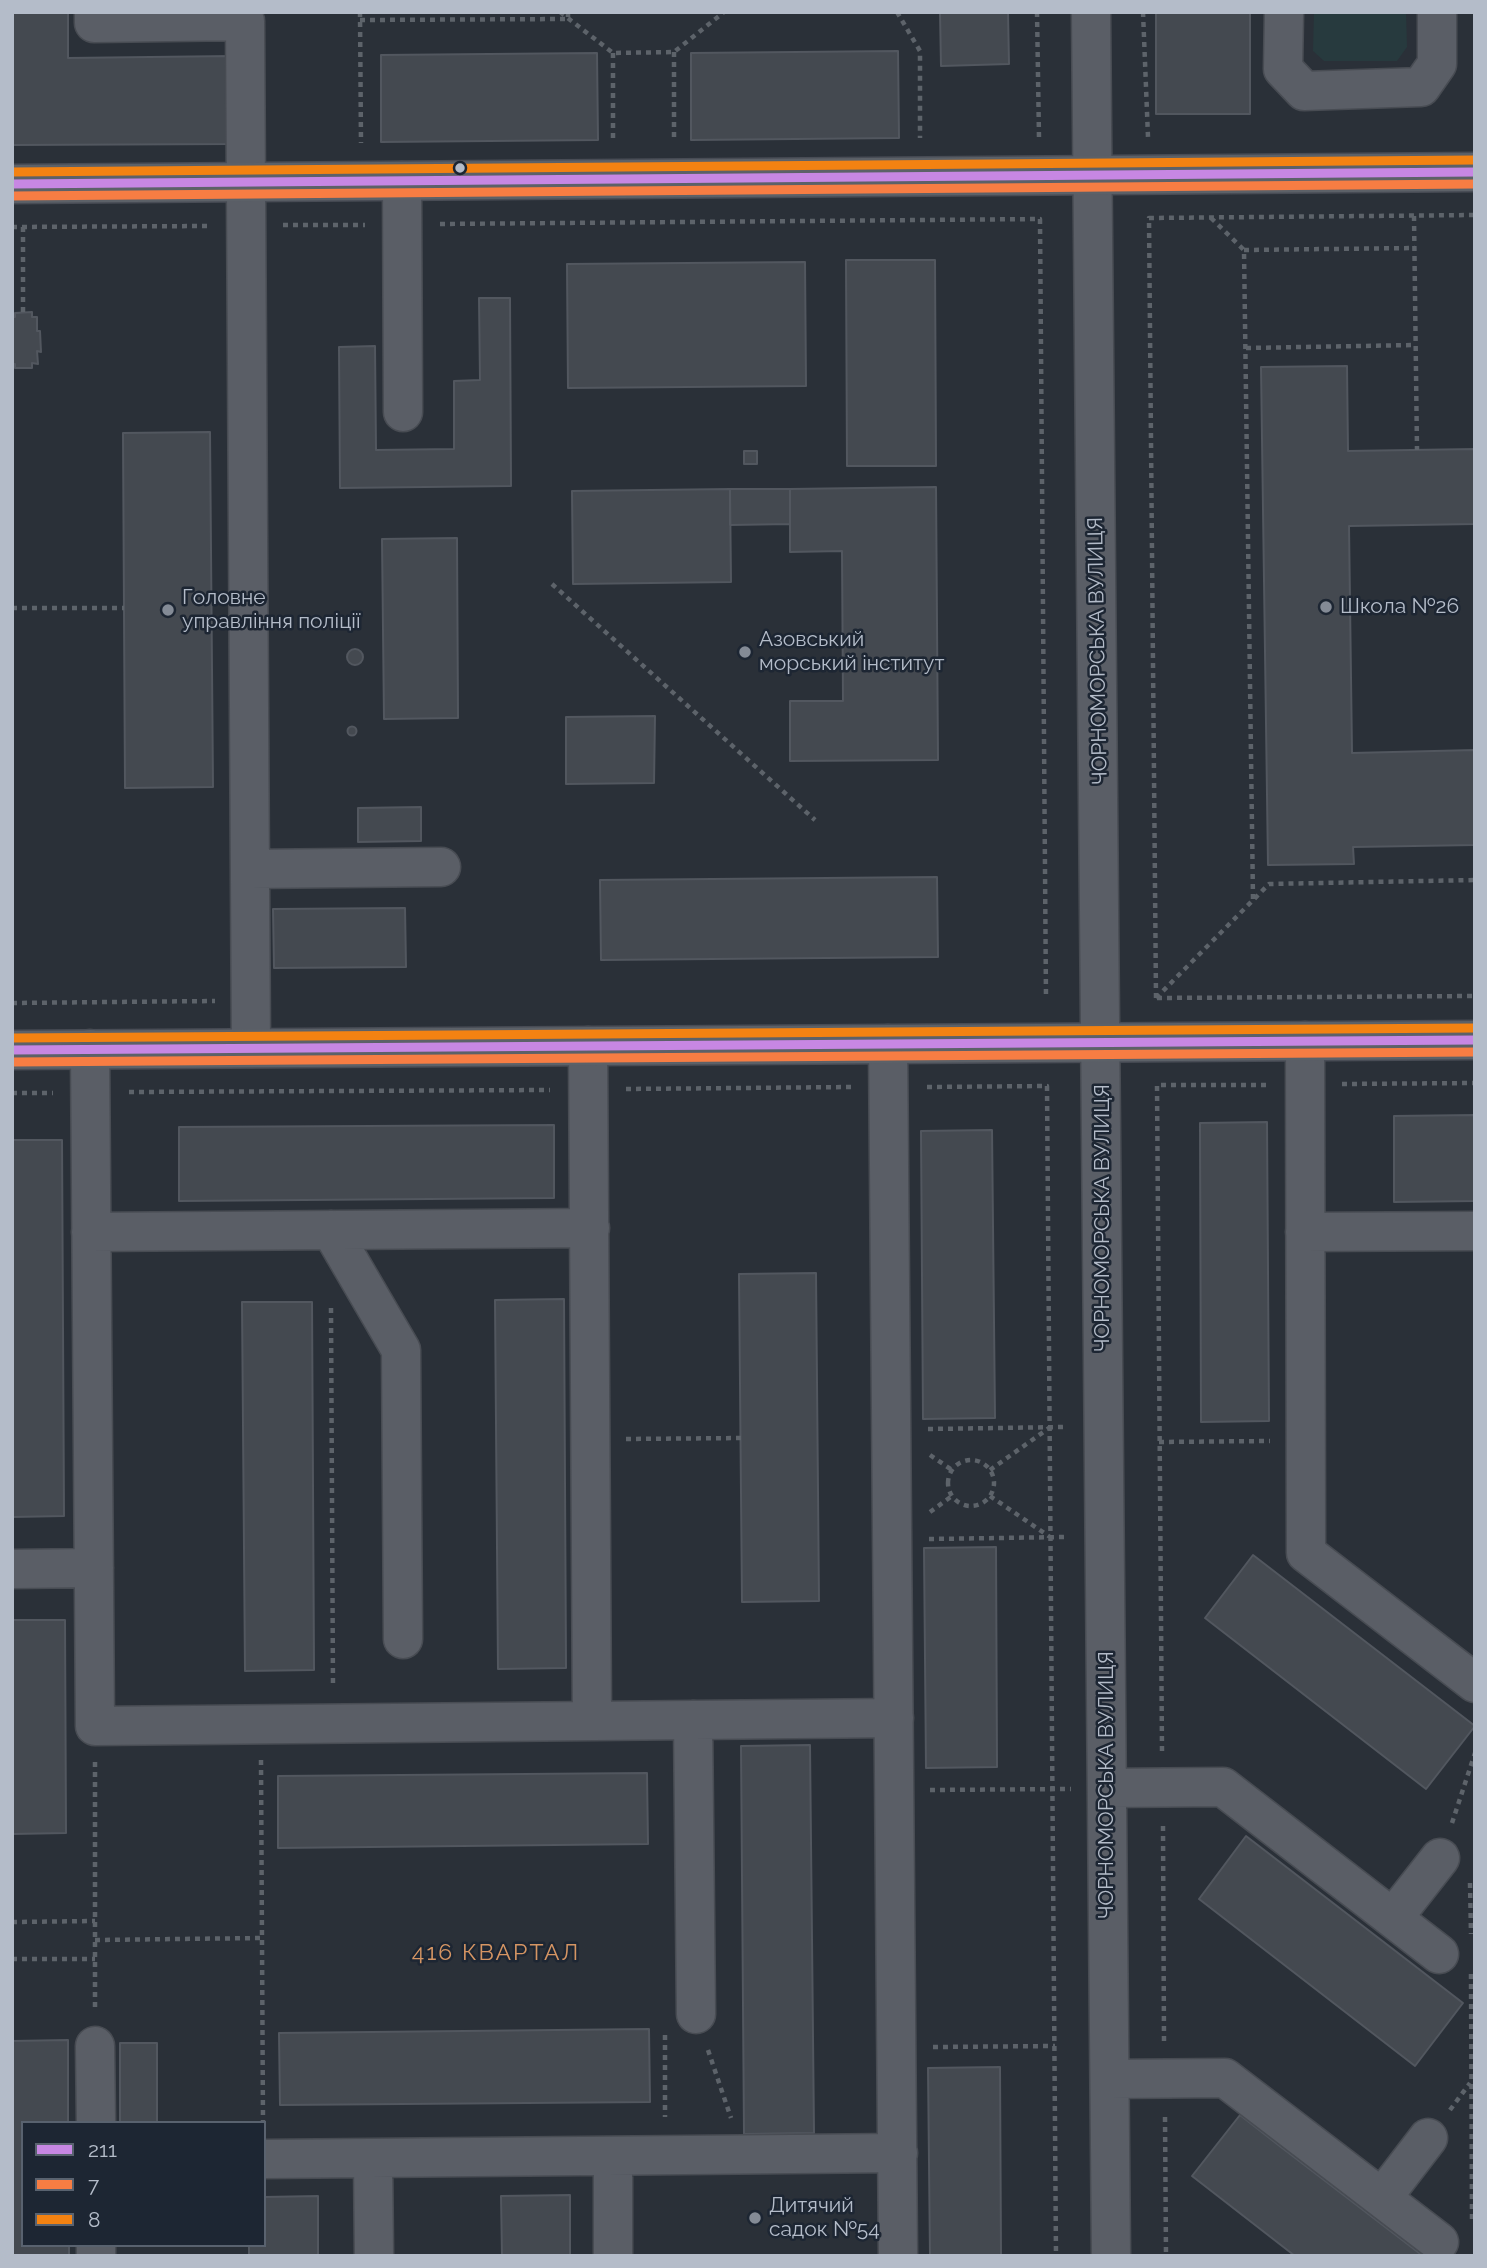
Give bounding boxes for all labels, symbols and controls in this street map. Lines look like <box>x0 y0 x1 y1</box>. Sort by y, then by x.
unlabelled marker <box>453 161 467 175</box>
street label: ЧОРНОМОРСЬКА ВУЛИЦЯ <box>1083 517 1113 785</box>
place label: Головне управління поліції <box>182 585 360 635</box>
place label: Школа №26 <box>1340 594 1459 620</box>
marker: Школа №26 <box>1318 599 1334 615</box>
marker: Головне управління поліції <box>160 602 176 618</box>
place label: Азовський морський інститут <box>759 627 944 677</box>
marker: Азовський морський інститут <box>737 644 753 660</box>
street label: ЧОРНОМОРСЬКА ВУЛИЦЯ <box>1090 1084 1116 1352</box>
street label: ЧОРНОМОРСЬКА ВУЛИЦЯ <box>1094 1651 1120 1919</box>
district label: 416 КВАРТАЛ <box>413 1939 579 1967</box>
legend <box>21 2121 266 2247</box>
text: 211 <box>88 2137 117 2162</box>
text: 7 <box>88 2172 99 2197</box>
place label: Дитячий садок №54 <box>769 2193 880 2243</box>
text: 8 <box>88 2207 100 2232</box>
marker: Дитячий садок №54 <box>747 2210 763 2226</box>

